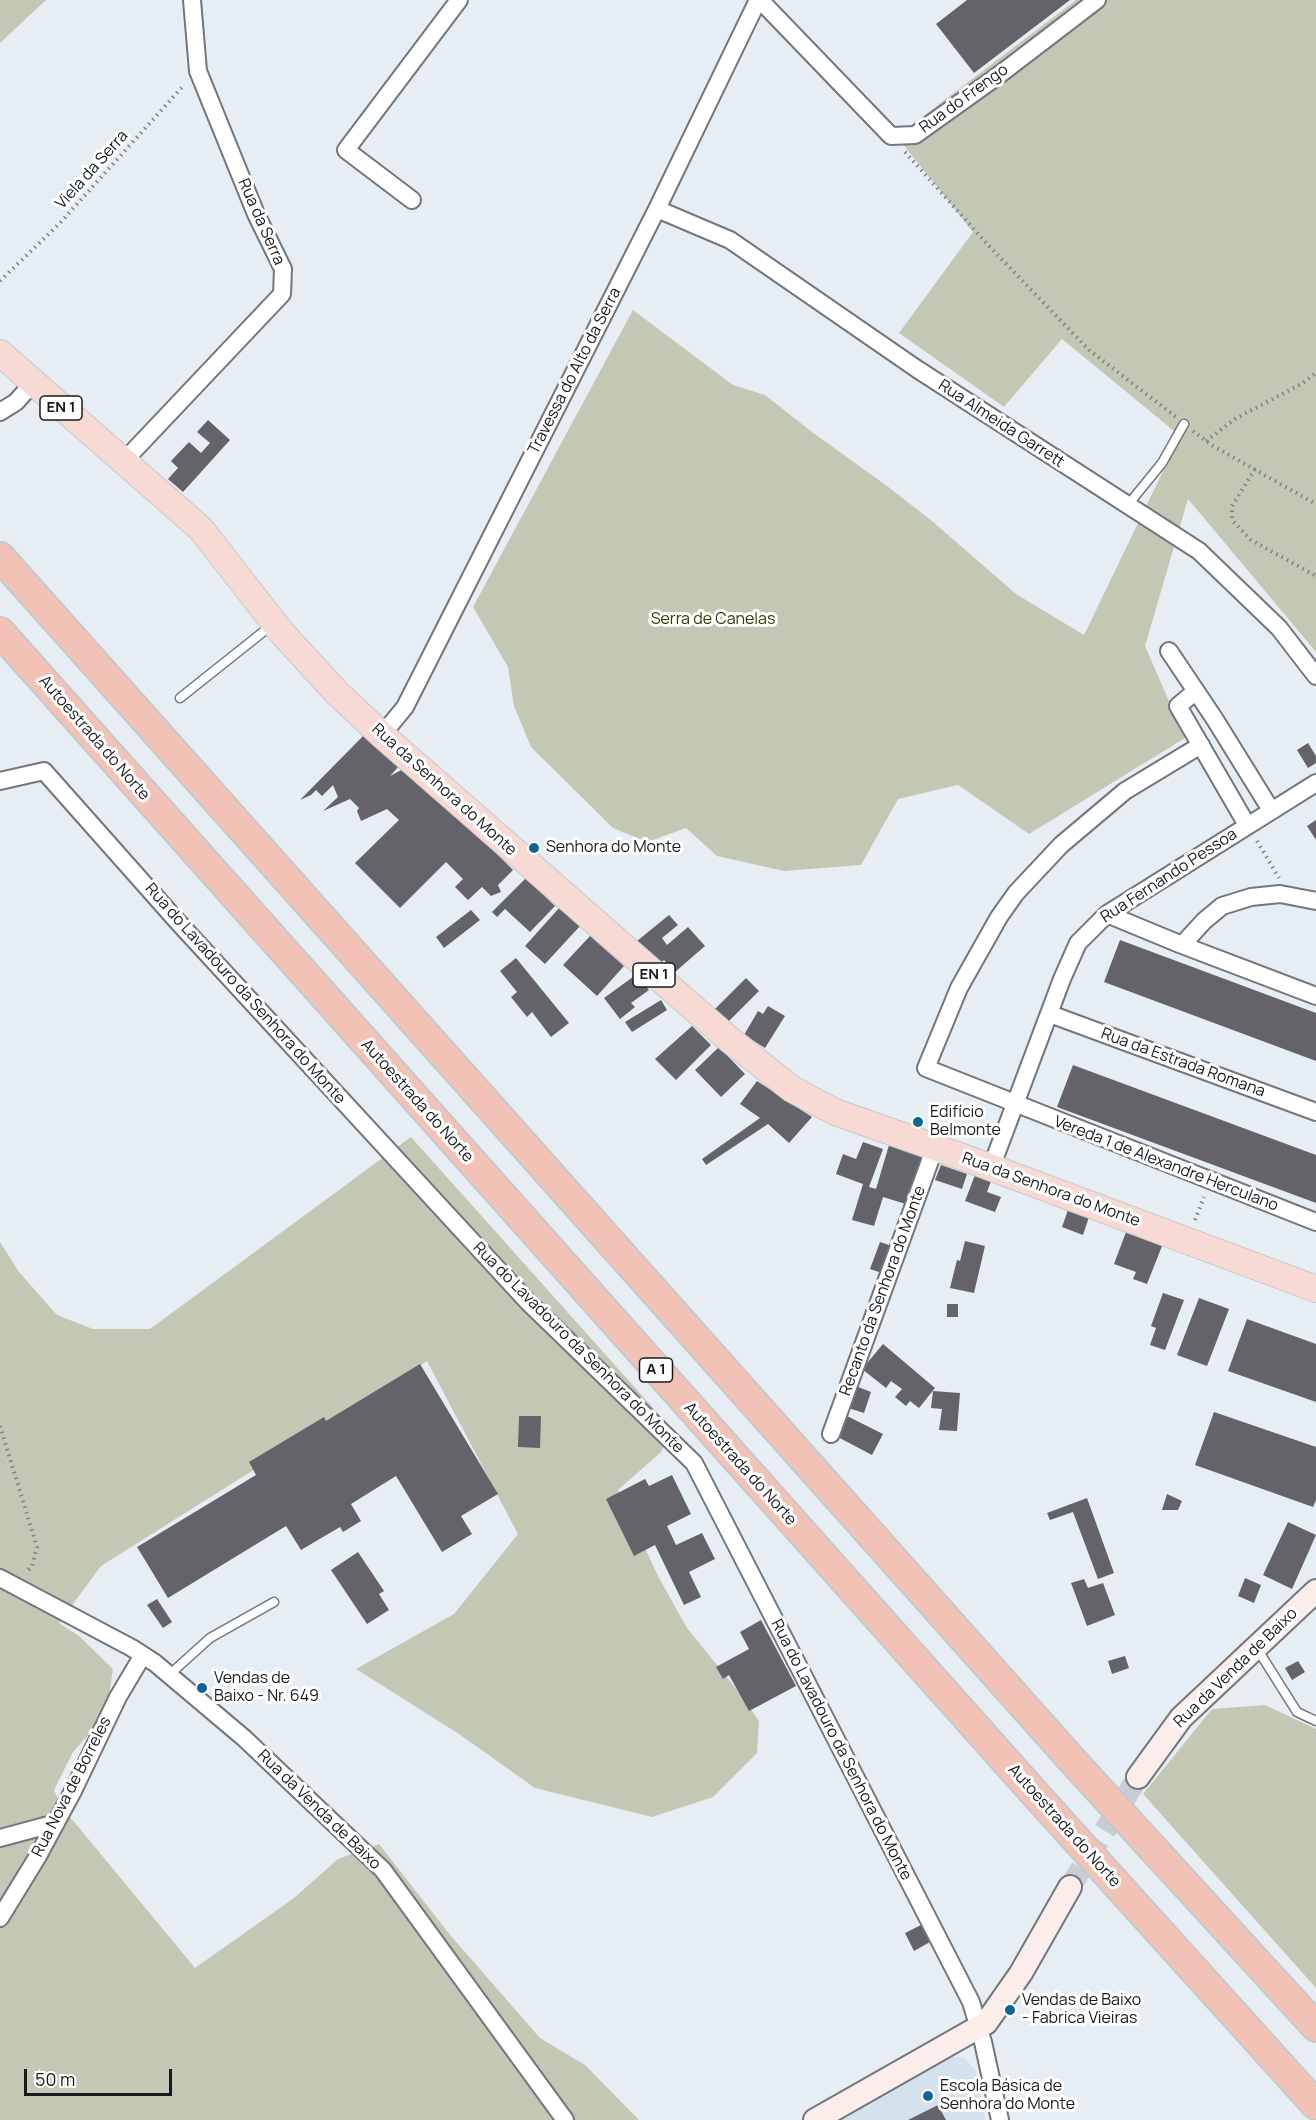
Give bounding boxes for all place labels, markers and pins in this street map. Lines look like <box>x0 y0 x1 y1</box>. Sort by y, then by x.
place label: Senhora do Monte <box>546 838 681 858</box>
marker: Senhora do Monte <box>527 841 541 855</box>
place label: Edifício Belmonte <box>930 1103 1001 1141</box>
marker: Edifício Belmonte <box>911 1115 925 1129</box>
place label: Vendas de Baixo - Nr. 649 <box>214 1669 319 1707</box>
marker: Vendas de Baixo - Nr. 649 <box>195 1681 209 1695</box>
place label: Vendas de Baixo - Fabrica Vieiras <box>1022 1991 1141 2029</box>
marker: Vendas de Baixo - Fabrica Vieiras <box>1003 2003 1017 2017</box>
place label: Escola Básica de Senhora do Monte <box>940 2077 1075 2115</box>
marker: Escola Básica de Senhora do Monte <box>921 2089 935 2103</box>

